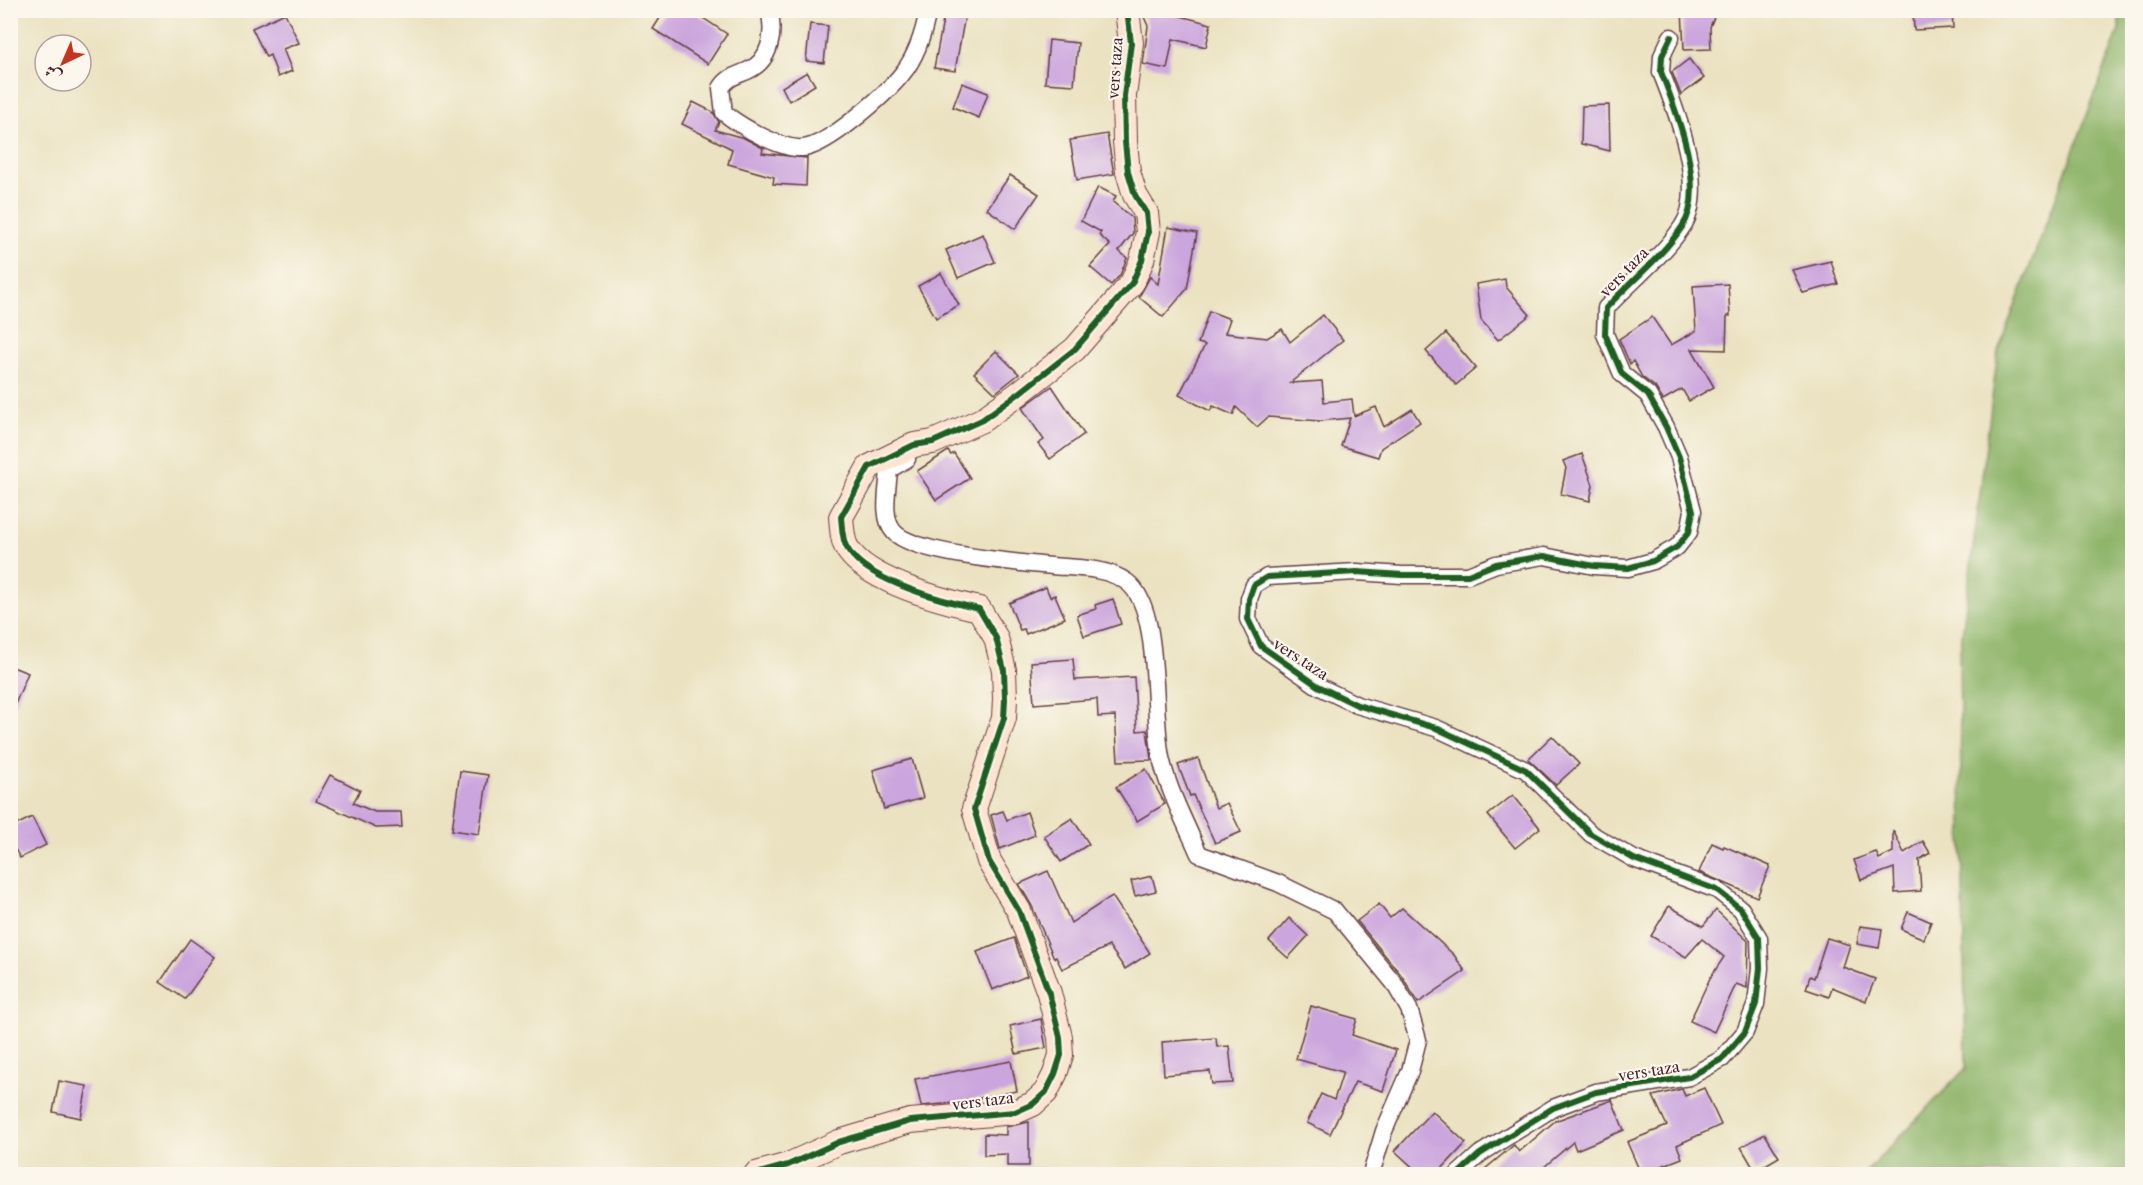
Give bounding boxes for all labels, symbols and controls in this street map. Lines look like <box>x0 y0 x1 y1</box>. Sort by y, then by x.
north arrow <box>33 33 93 93</box>
street label: vers taza <box>1103 36 1127 100</box>
text: ش <box>40 61 65 86</box>
street label: vers taza <box>1595 243 1652 302</box>
street label: vers taza <box>1269 634 1332 684</box>
street label: vers taza <box>1616 1057 1681 1085</box>
street label: vers taza <box>950 1088 1015 1114</box>

